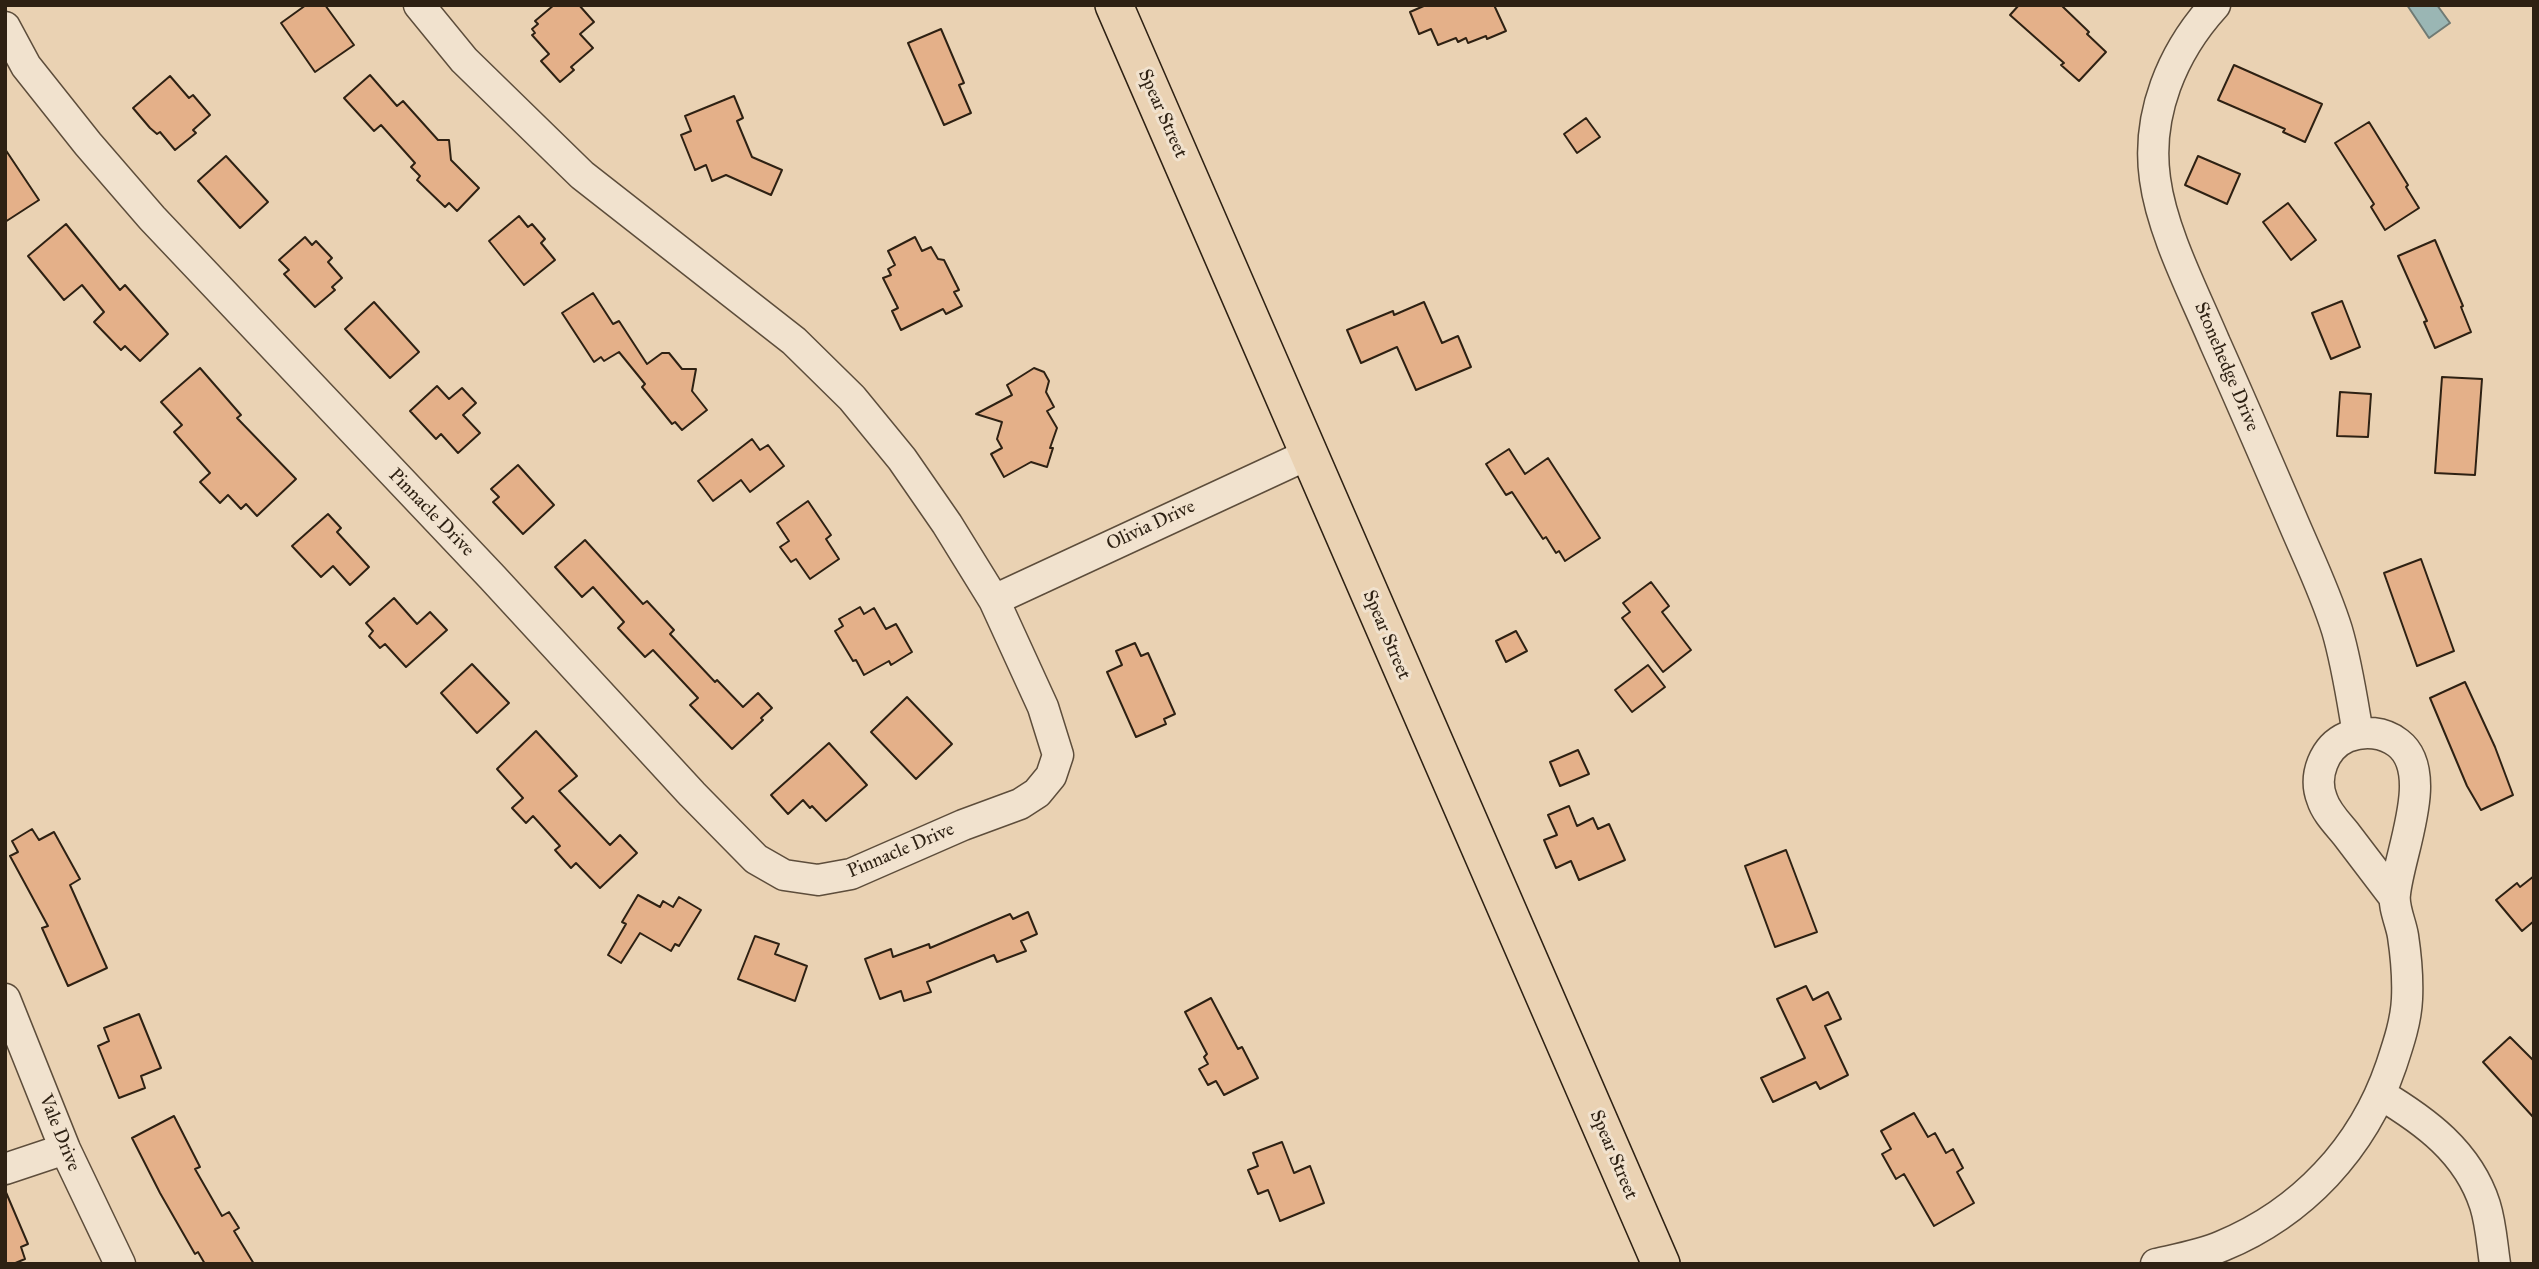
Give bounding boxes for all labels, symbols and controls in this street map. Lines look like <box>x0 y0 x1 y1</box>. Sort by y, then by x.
street label: Spear Street <box>1132 66 1192 162</box>
street label: Stonehedge Drive <box>2188 299 2264 435</box>
street label: Pinnacle Drive <box>383 464 479 562</box>
street label: Olivia Drive <box>1103 496 1199 556</box>
street label: Spear Street <box>1357 587 1415 683</box>
street label: Pinnacle Drive <box>844 818 958 884</box>
street label: Vale Drive <box>33 1091 85 1175</box>
street label: Spear Street <box>1584 1107 1642 1203</box>

